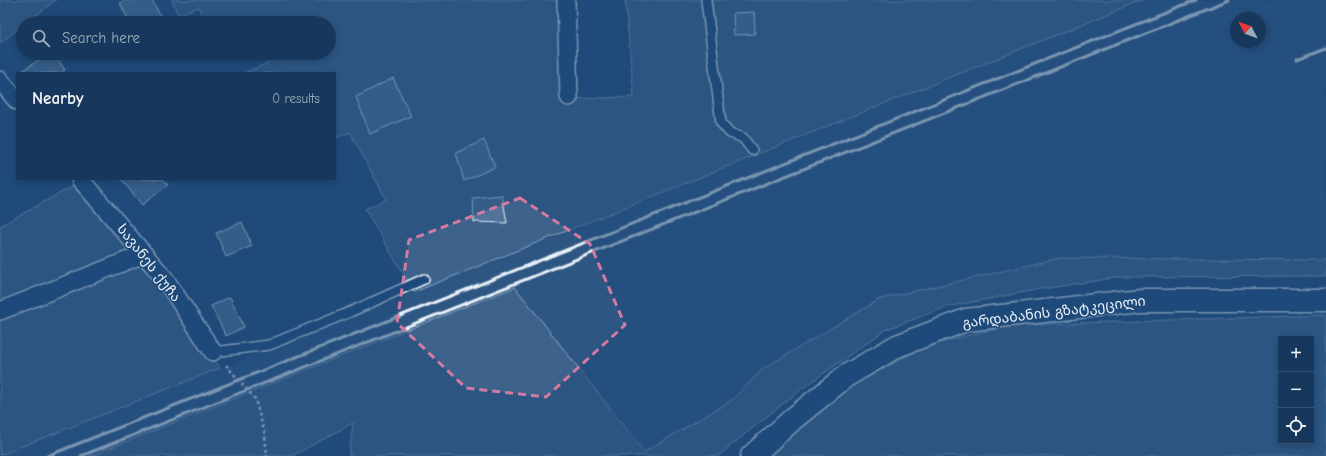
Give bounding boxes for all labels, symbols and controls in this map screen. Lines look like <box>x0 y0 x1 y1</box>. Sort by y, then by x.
north arrow <box>1230 12 1266 48</box>
search box <box>16 16 336 60</box>
icon: search <box>30 27 52 49</box>
text: Search here <box>62 29 140 47</box>
text: Nearby <box>32 89 83 108</box>
text: 0 results <box>272 91 320 106</box>
street label: სავანეს ქუჩა <box>113 221 185 305</box>
street label: გარდაბანის გზატკეცილი <box>961 292 1147 332</box>
map controls <box>1278 336 1314 444</box>
button: + <box>1278 336 1314 372</box>
button: − <box>1278 372 1314 408</box>
button: locate <box>1278 408 1314 444</box>

